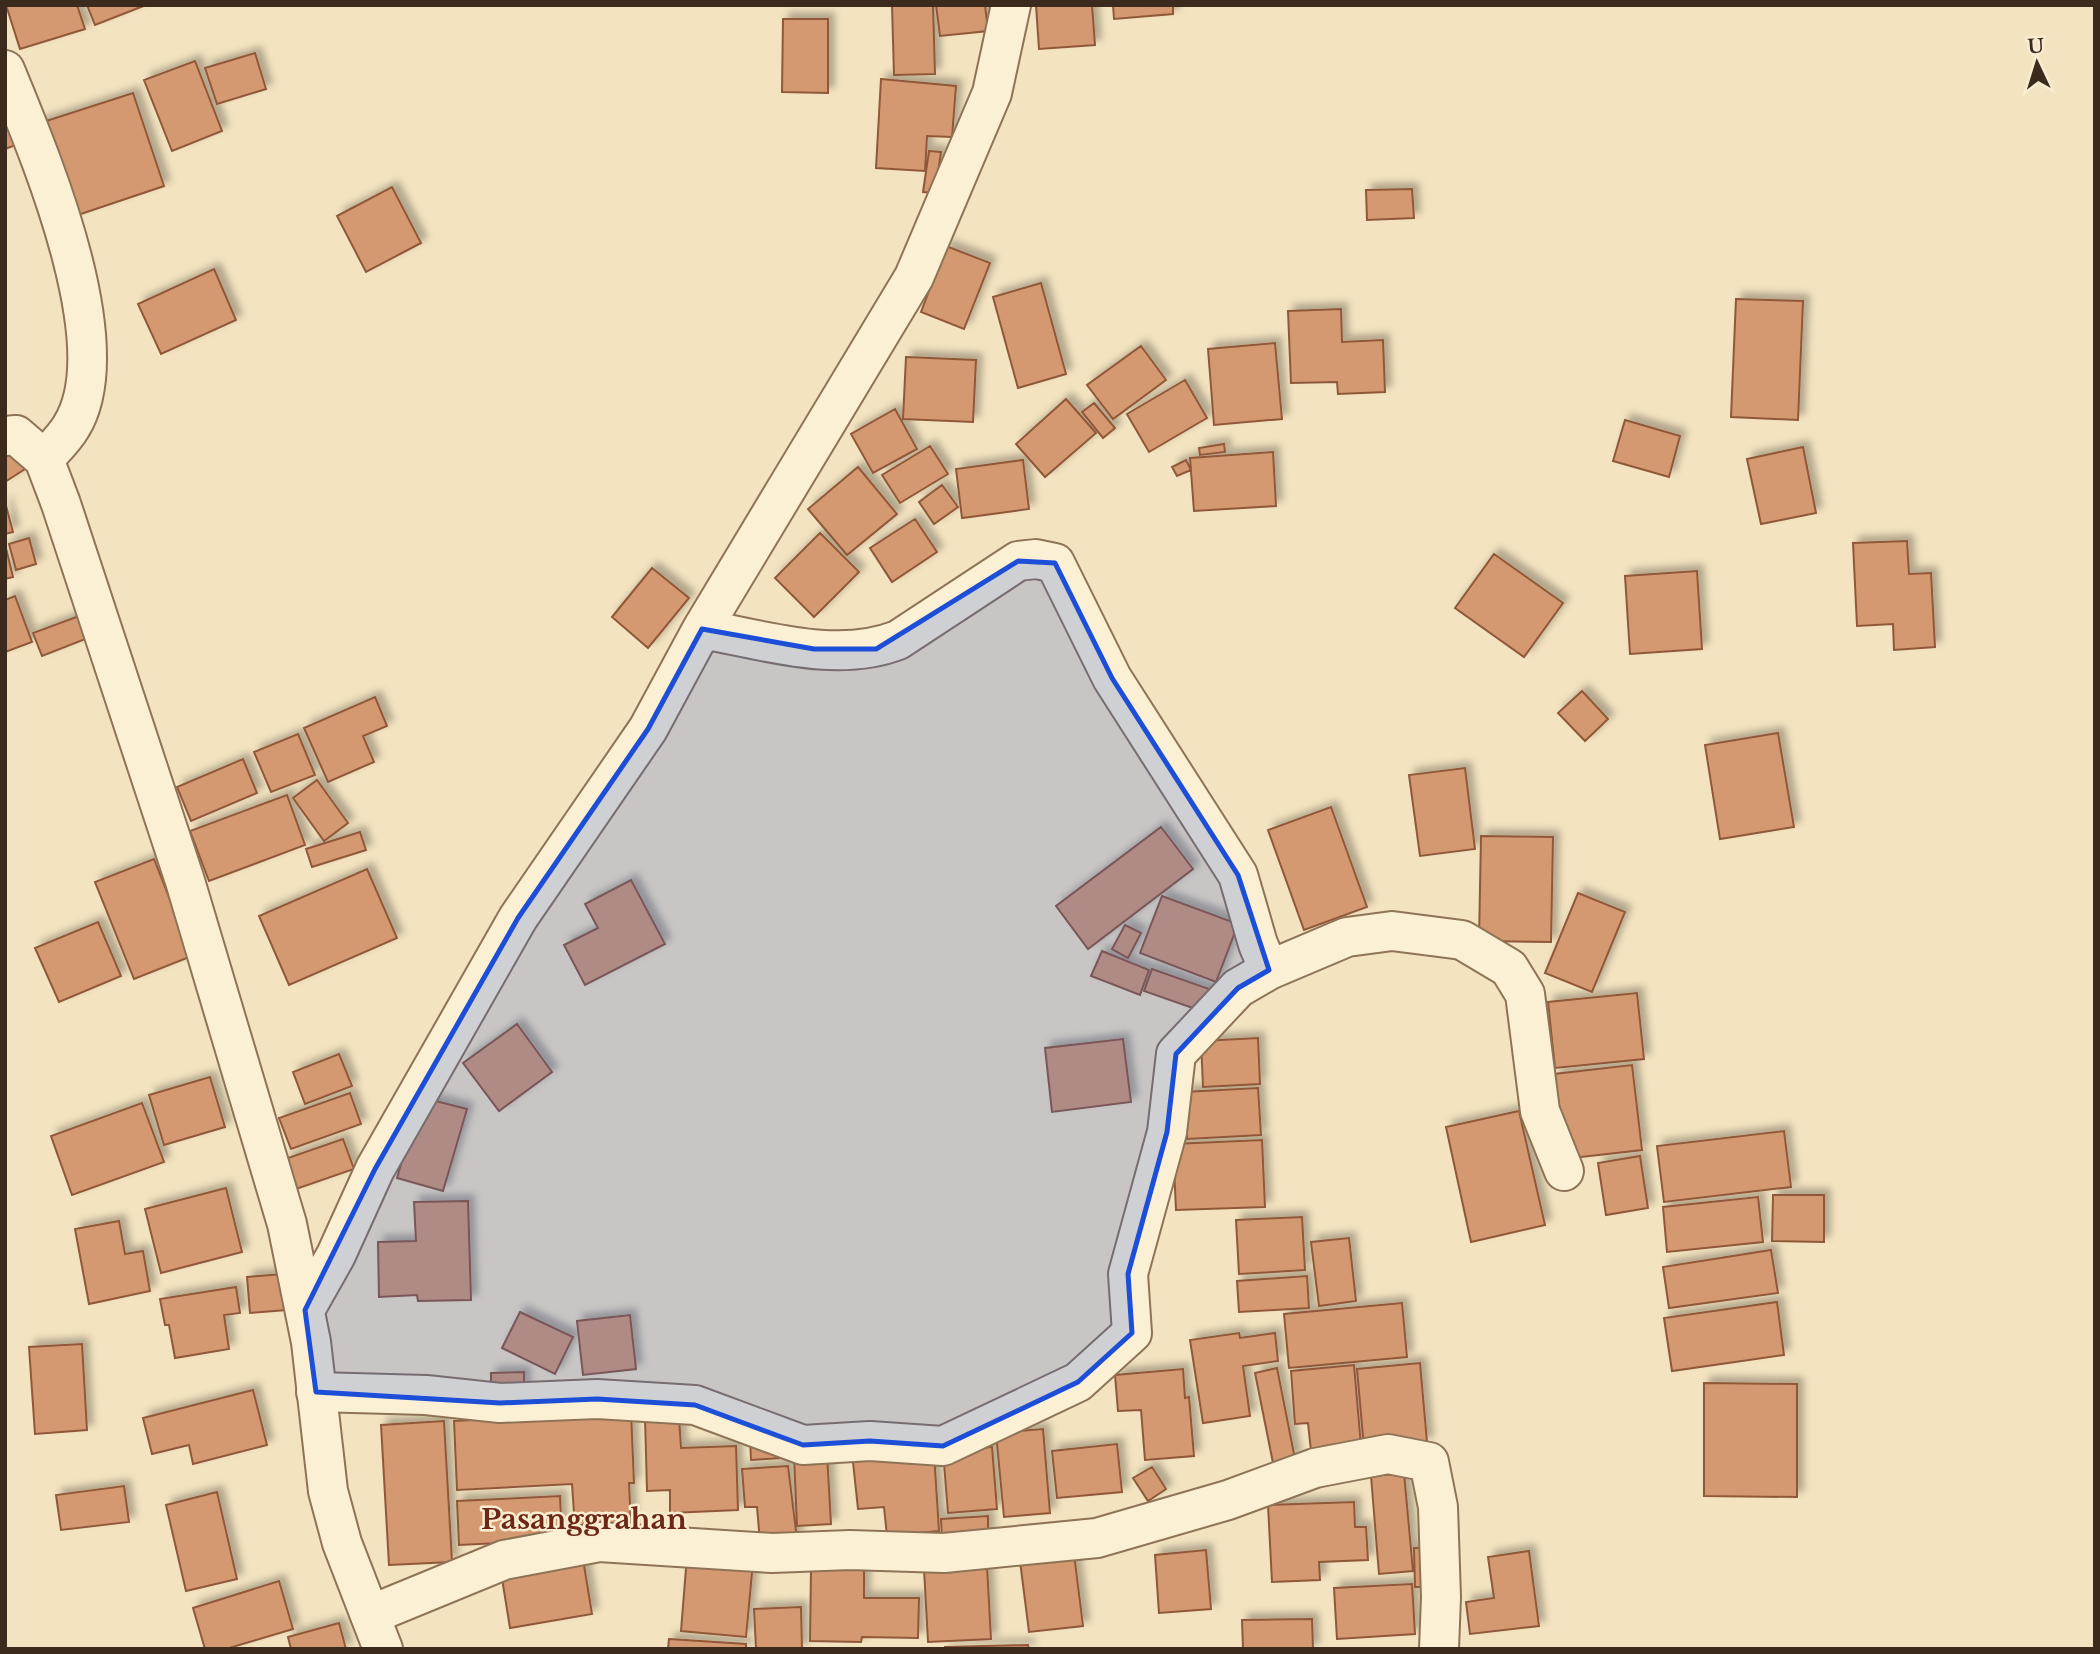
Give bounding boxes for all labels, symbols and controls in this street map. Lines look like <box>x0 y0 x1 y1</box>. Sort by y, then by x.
north arrow <box>2002 28 2072 98</box>
text: U <box>2027 34 2045 59</box>
district label: Pasanggrahan <box>481 1502 687 1537</box>

